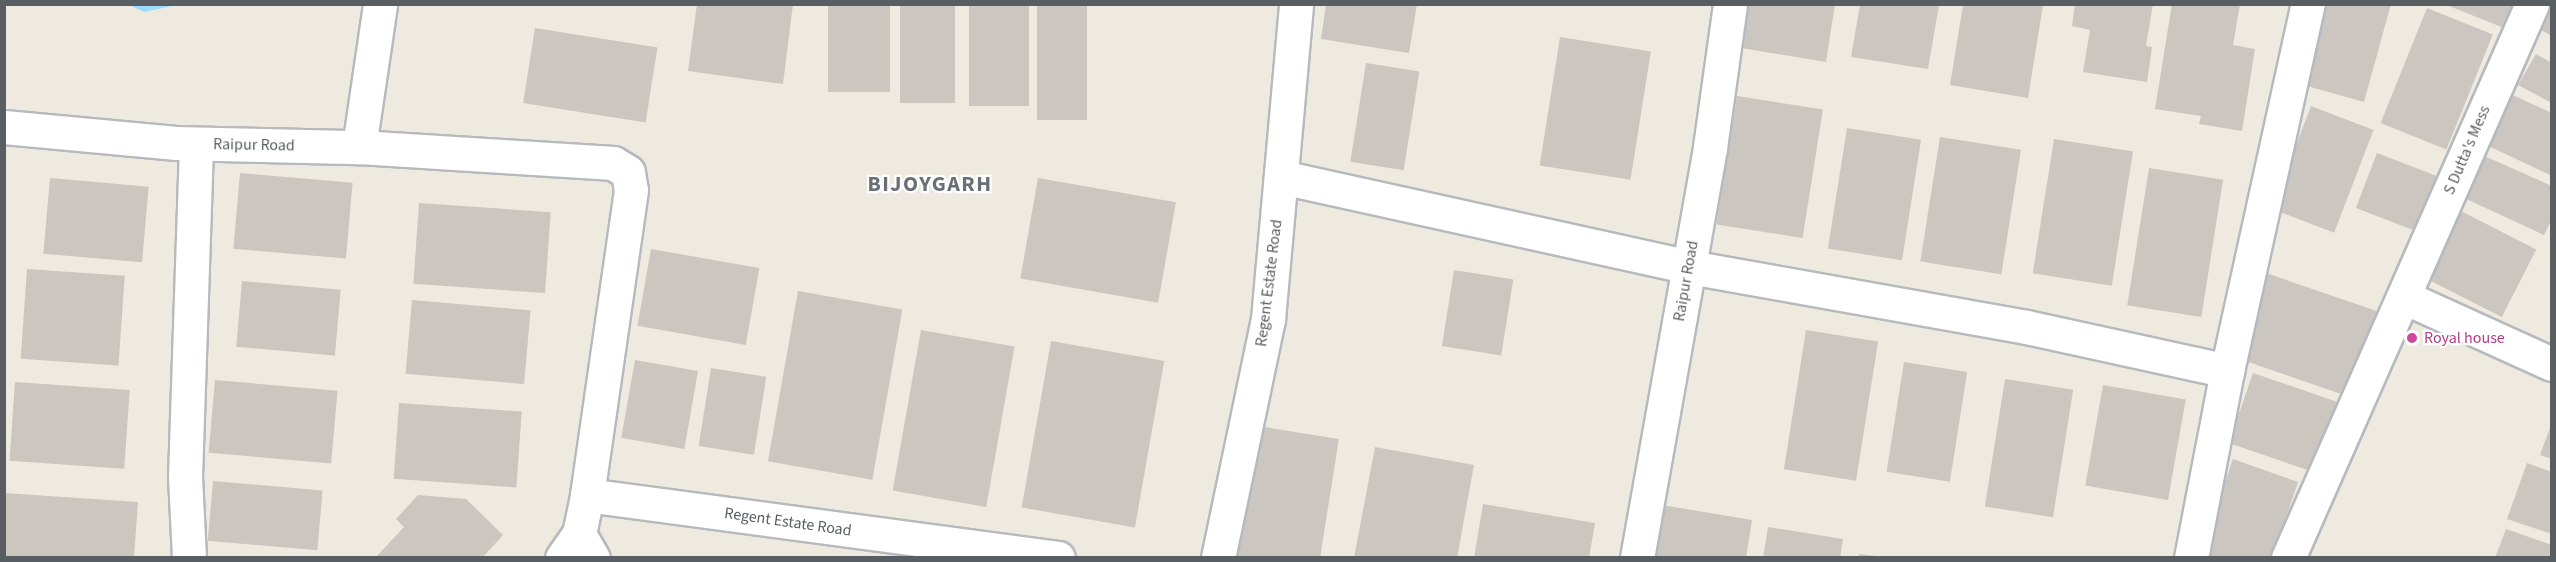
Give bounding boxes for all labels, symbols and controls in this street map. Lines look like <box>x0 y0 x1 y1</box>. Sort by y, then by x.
street label: S Dutta's Mess <box>2440 103 2494 197</box>
street label: Raipur Road <box>213 135 295 155</box>
district label: BIJOYGARH <box>867 172 993 198</box>
street label: Regent Estate Road <box>1252 218 1286 348</box>
street label: Raipur Road <box>1669 239 1703 323</box>
place label: Royal house <box>2424 328 2505 348</box>
marker: Royal house <box>2405 331 2419 345</box>
street label: Regent Estate Road <box>723 504 853 540</box>

